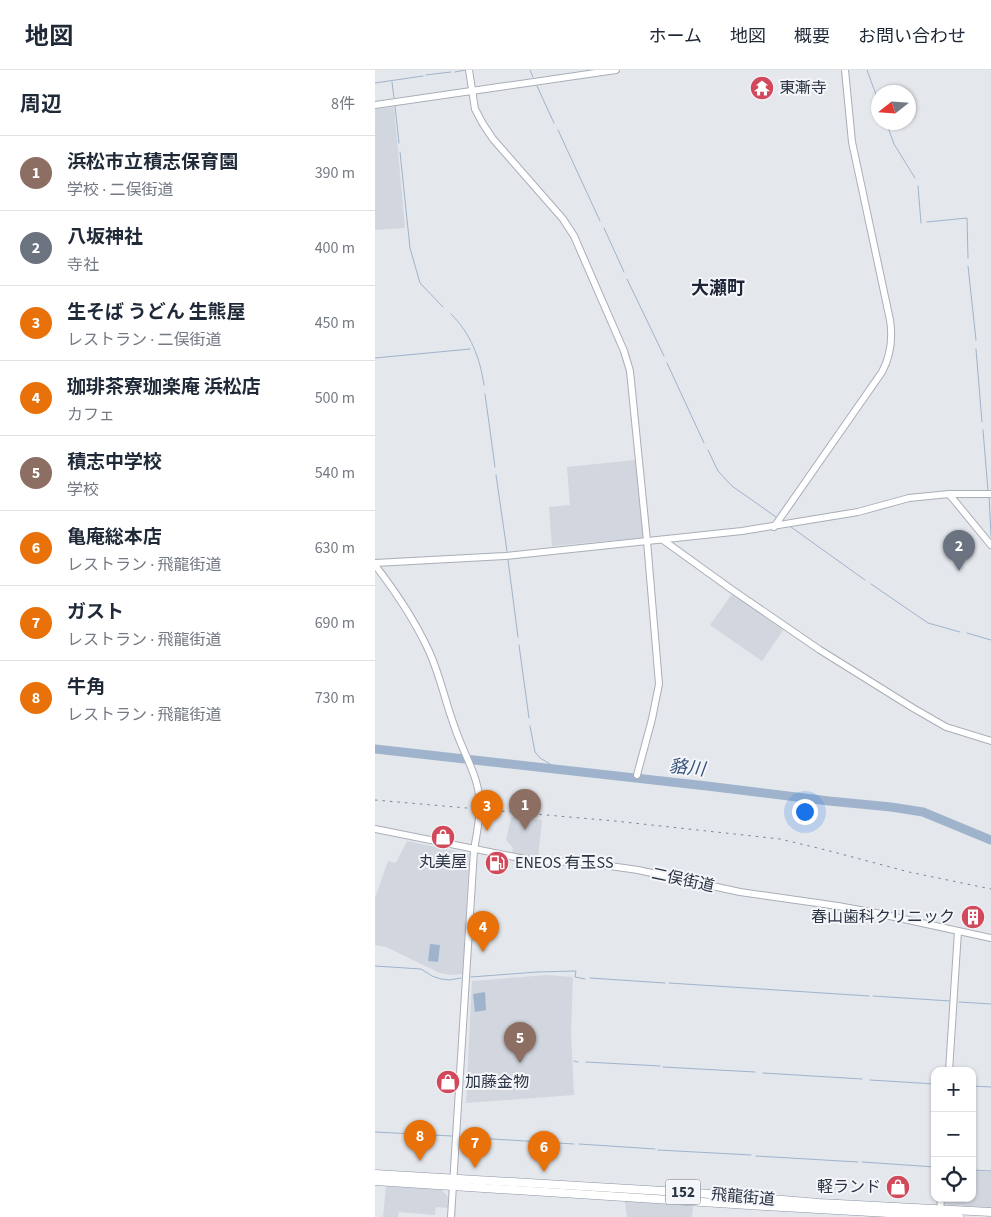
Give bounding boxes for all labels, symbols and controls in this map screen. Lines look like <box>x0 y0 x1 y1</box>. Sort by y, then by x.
text: 地図 <box>25 19 73 54</box>
text: ホーム <box>649 24 702 49</box>
text: 地図 <box>730 24 766 49</box>
text: 概要 <box>794 24 830 49</box>
text: お問い合わせ <box>858 24 966 49</box>
temple icon: 東漸寺 <box>749 75 775 101</box>
place label: 東漸寺 <box>779 77 827 99</box>
north arrow <box>871 85 916 130</box>
text: 周辺 <box>20 89 62 119</box>
text: 8件 <box>331 93 355 115</box>
text: 浜松市立積志保育園 <box>67 149 238 176</box>
text: 1 <box>32 162 40 184</box>
text: 390 m <box>315 162 355 184</box>
text: 学校 · 二俣街道 <box>67 179 173 201</box>
text: 八坂神社 <box>67 224 143 251</box>
text: 2 <box>32 237 40 259</box>
text: 400 m <box>315 237 355 259</box>
text: 寺社 <box>67 254 99 276</box>
district label: 大瀬町 <box>691 276 745 301</box>
text: 生そば うどん 生熊屋 <box>67 299 246 326</box>
text: 3 <box>32 312 40 334</box>
text: 450 m <box>315 312 355 334</box>
text: レストラン · 二俣街道 <box>67 329 221 351</box>
text: 珈琲茶寮珈楽庵 浜松店 <box>67 374 261 401</box>
text: 4 <box>32 387 40 409</box>
text: 500 m <box>315 387 355 409</box>
text: カフェ <box>67 404 115 426</box>
text: 積志中学校 <box>67 449 162 476</box>
text: 5 <box>32 462 40 484</box>
text: 540 m <box>315 462 355 484</box>
text: 学校 <box>67 479 99 501</box>
text: 亀庵総本店 <box>67 524 162 551</box>
pin: 2 <box>943 530 975 571</box>
text: 6 <box>32 537 40 559</box>
text: 630 m <box>315 537 355 559</box>
text: レストラン · 飛龍街道 <box>67 554 221 576</box>
text: ガスト <box>67 599 124 626</box>
text: 7 <box>32 612 40 634</box>
text: 690 m <box>315 612 355 634</box>
text: レストラン · 飛龍街道 <box>67 629 221 651</box>
text: 牛角 <box>67 674 105 701</box>
text: 8 <box>32 687 40 709</box>
text: 730 m <box>315 687 355 709</box>
text: レストラン · 飛龍街道 <box>67 704 221 726</box>
water label: 貉川 <box>668 754 708 783</box>
pin: 1 <box>509 789 541 830</box>
pin: 3 <box>471 790 503 831</box>
your location <box>792 799 818 825</box>
shop icon: 丸美屋 <box>430 824 456 850</box>
fuel station icon: ENEOS 有玉SS <box>484 850 510 876</box>
place label: 丸美屋 <box>419 851 467 873</box>
place label: ENEOS 有玉SS <box>515 852 613 874</box>
street label: 二俣街道 <box>649 863 717 897</box>
building icon: 春山歯科クリニック <box>960 904 986 930</box>
place label: 春山歯科クリニック <box>811 906 955 928</box>
pin: 4 <box>467 911 499 952</box>
pin: 5 <box>504 1022 536 1063</box>
map controls <box>931 1067 976 1202</box>
button: + <box>931 1067 976 1112</box>
shop icon: 加藤金物 <box>435 1069 461 1095</box>
place label: 加藤金物 <box>465 1071 529 1093</box>
button: − <box>931 1112 976 1157</box>
pin: 8 <box>404 1120 436 1161</box>
pin: 7 <box>459 1127 491 1168</box>
pin: 6 <box>528 1131 560 1172</box>
button: locate <box>931 1157 976 1202</box>
shop icon: 軽ランド <box>885 1174 911 1200</box>
place label: 軽ランド <box>817 1176 881 1198</box>
road number: 152 <box>665 1180 701 1204</box>
street label: 飛龍街道 <box>710 1183 776 1211</box>

